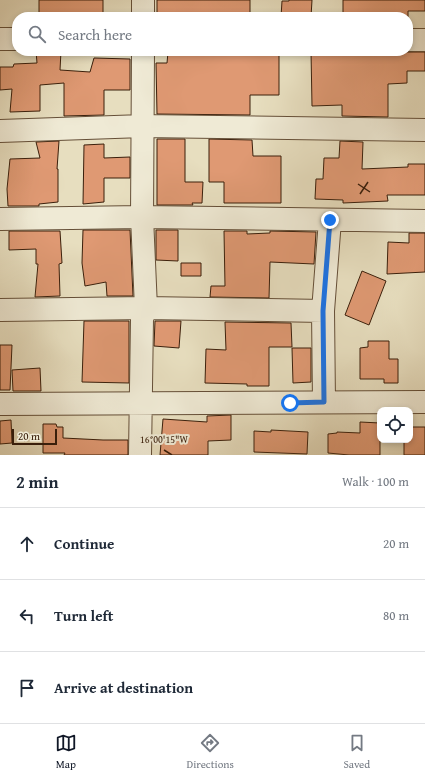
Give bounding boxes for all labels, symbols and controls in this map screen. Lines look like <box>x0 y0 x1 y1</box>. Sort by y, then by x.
search box <box>12 12 413 56</box>
icon: search <box>26 23 48 45</box>
text: Search here <box>58 24 132 45</box>
route end <box>321 211 339 229</box>
route start <box>281 394 299 412</box>
map controls <box>377 407 413 443</box>
button: locate <box>377 407 413 443</box>
scale bar <box>12 427 57 446</box>
text: 20 m <box>18 428 40 444</box>
text: 16°00'15"W <box>140 432 188 447</box>
text: 2 min <box>16 469 58 494</box>
text: Walk · 100 m <box>342 472 409 491</box>
icon: ahead <box>16 533 38 555</box>
text: Continue <box>54 533 115 554</box>
text: 20 m <box>383 534 409 553</box>
icon: left <box>16 605 38 627</box>
text: Turn left <box>54 605 113 626</box>
text: 80 m <box>383 606 409 625</box>
icon: arrive <box>16 677 38 699</box>
text: Arrive at destination <box>54 677 193 698</box>
tab: Map <box>55 732 77 772</box>
tab: Directions <box>187 732 234 772</box>
tab: Saved <box>343 732 370 772</box>

